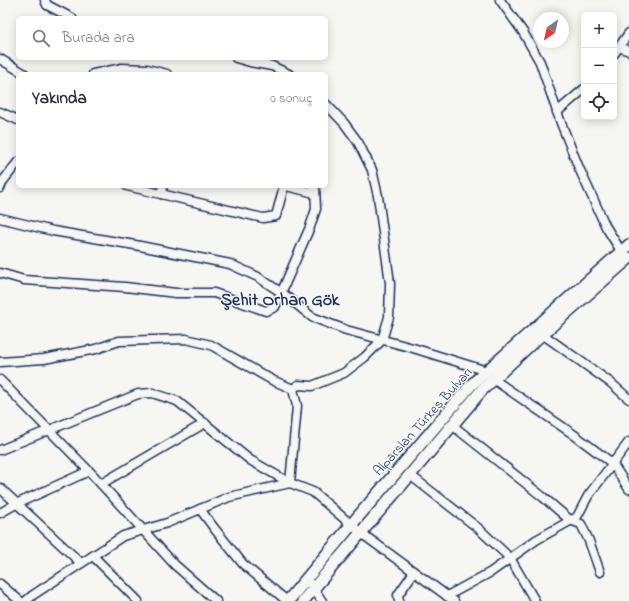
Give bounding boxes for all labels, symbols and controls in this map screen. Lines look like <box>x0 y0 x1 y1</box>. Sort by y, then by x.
north arrow <box>533 12 569 48</box>
map controls <box>581 12 617 120</box>
button: + <box>581 12 617 48</box>
search box <box>16 16 328 60</box>
icon: search <box>30 27 52 49</box>
text: Burada ara <box>62 27 135 49</box>
button: − <box>581 48 617 84</box>
button: locate <box>581 84 617 120</box>
text: Yakında <box>32 86 87 111</box>
text: 0 sonuç <box>270 89 312 108</box>
district label: Şehit Orhan Gök <box>221 288 341 314</box>
street label: Alparslan Türkeş Bulvarı <box>368 363 478 481</box>

